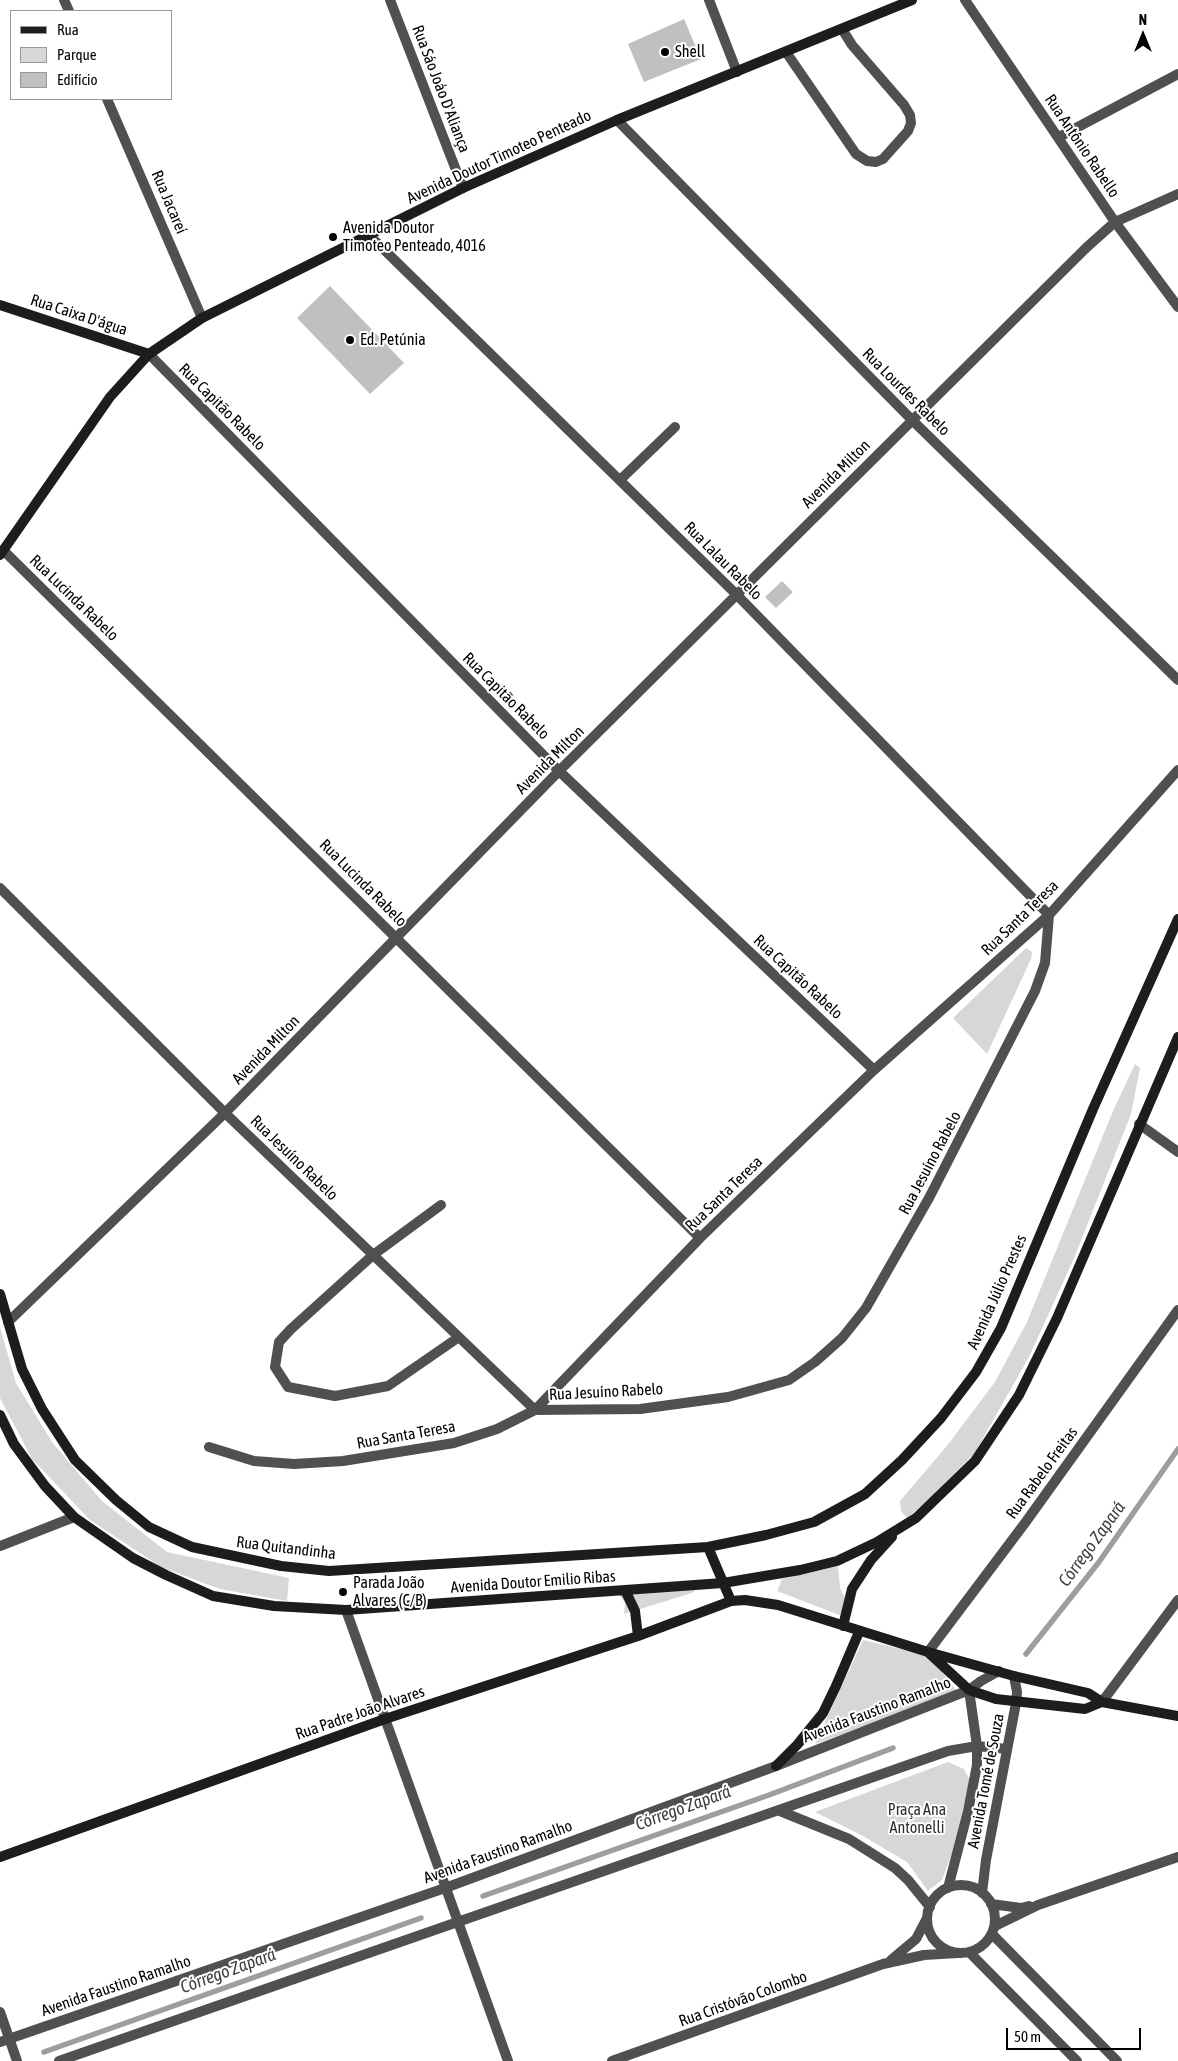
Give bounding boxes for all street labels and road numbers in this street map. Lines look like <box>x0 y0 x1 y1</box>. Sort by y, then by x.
street label: Rua Sáo Joáo D'Aliança <box>408 23 474 155</box>
street label: Rua Antônio Rabello <box>1040 91 1124 201</box>
street label: Avenida Doutor Timoteo Penteado <box>404 106 594 208</box>
street label: Rua Jacareí <box>147 167 191 237</box>
street label: Rua Caixa D'água <box>28 290 130 340</box>
street label: Rua Lourdes Rabelo <box>858 344 954 440</box>
street label: Rua Capitão Rabelo <box>175 360 269 454</box>
street label: Avenida Milton <box>798 436 874 512</box>
street label: Rua Lalau Rabelo <box>680 518 766 604</box>
street label: Rua Lucinda Rabelo <box>26 551 122 645</box>
street label: Rua Capitão Rabelo <box>459 649 553 743</box>
street label: Avenida Milton <box>512 722 588 798</box>
street label: Rua Lucinda Rabelo <box>315 835 411 931</box>
street label: Rua Santa Teresa <box>977 876 1063 960</box>
street label: Rua Capitão Rabelo <box>749 931 847 1023</box>
street label: Avenida Milton <box>228 1011 304 1089</box>
street label: Rua Jesuíno Rabelo <box>895 1108 965 1218</box>
street label: Rua Jesuíno Rabelo <box>246 1111 342 1205</box>
street label: Rua Santa Teresa <box>681 1152 767 1236</box>
street label: Avenida Júlio Prestes <box>963 1232 1031 1352</box>
street label: Rua Jesuíno Rabelo <box>548 1379 664 1405</box>
street label: Rua Santa Teresa <box>355 1417 457 1453</box>
street label: Rua Rabelo Freitas <box>1002 1423 1082 1523</box>
street label: Rua Quitandinha <box>235 1532 337 1564</box>
street label: Avenida Doutor Emilio Ribas <box>450 1567 616 1597</box>
street label: Avenida Faustino Ramalho <box>800 1673 954 1747</box>
street label: Rua Padre João Alvares <box>293 1682 427 1744</box>
street label: Avenida Tomé de Souza <box>964 1712 1008 1850</box>
street label: Avenida Faustino Ramalho <box>421 1816 575 1888</box>
street label: Avenida Faustino Ramalho <box>39 1951 193 2021</box>
street label: Rua Cristóvão Colombo <box>676 1967 810 2031</box>

